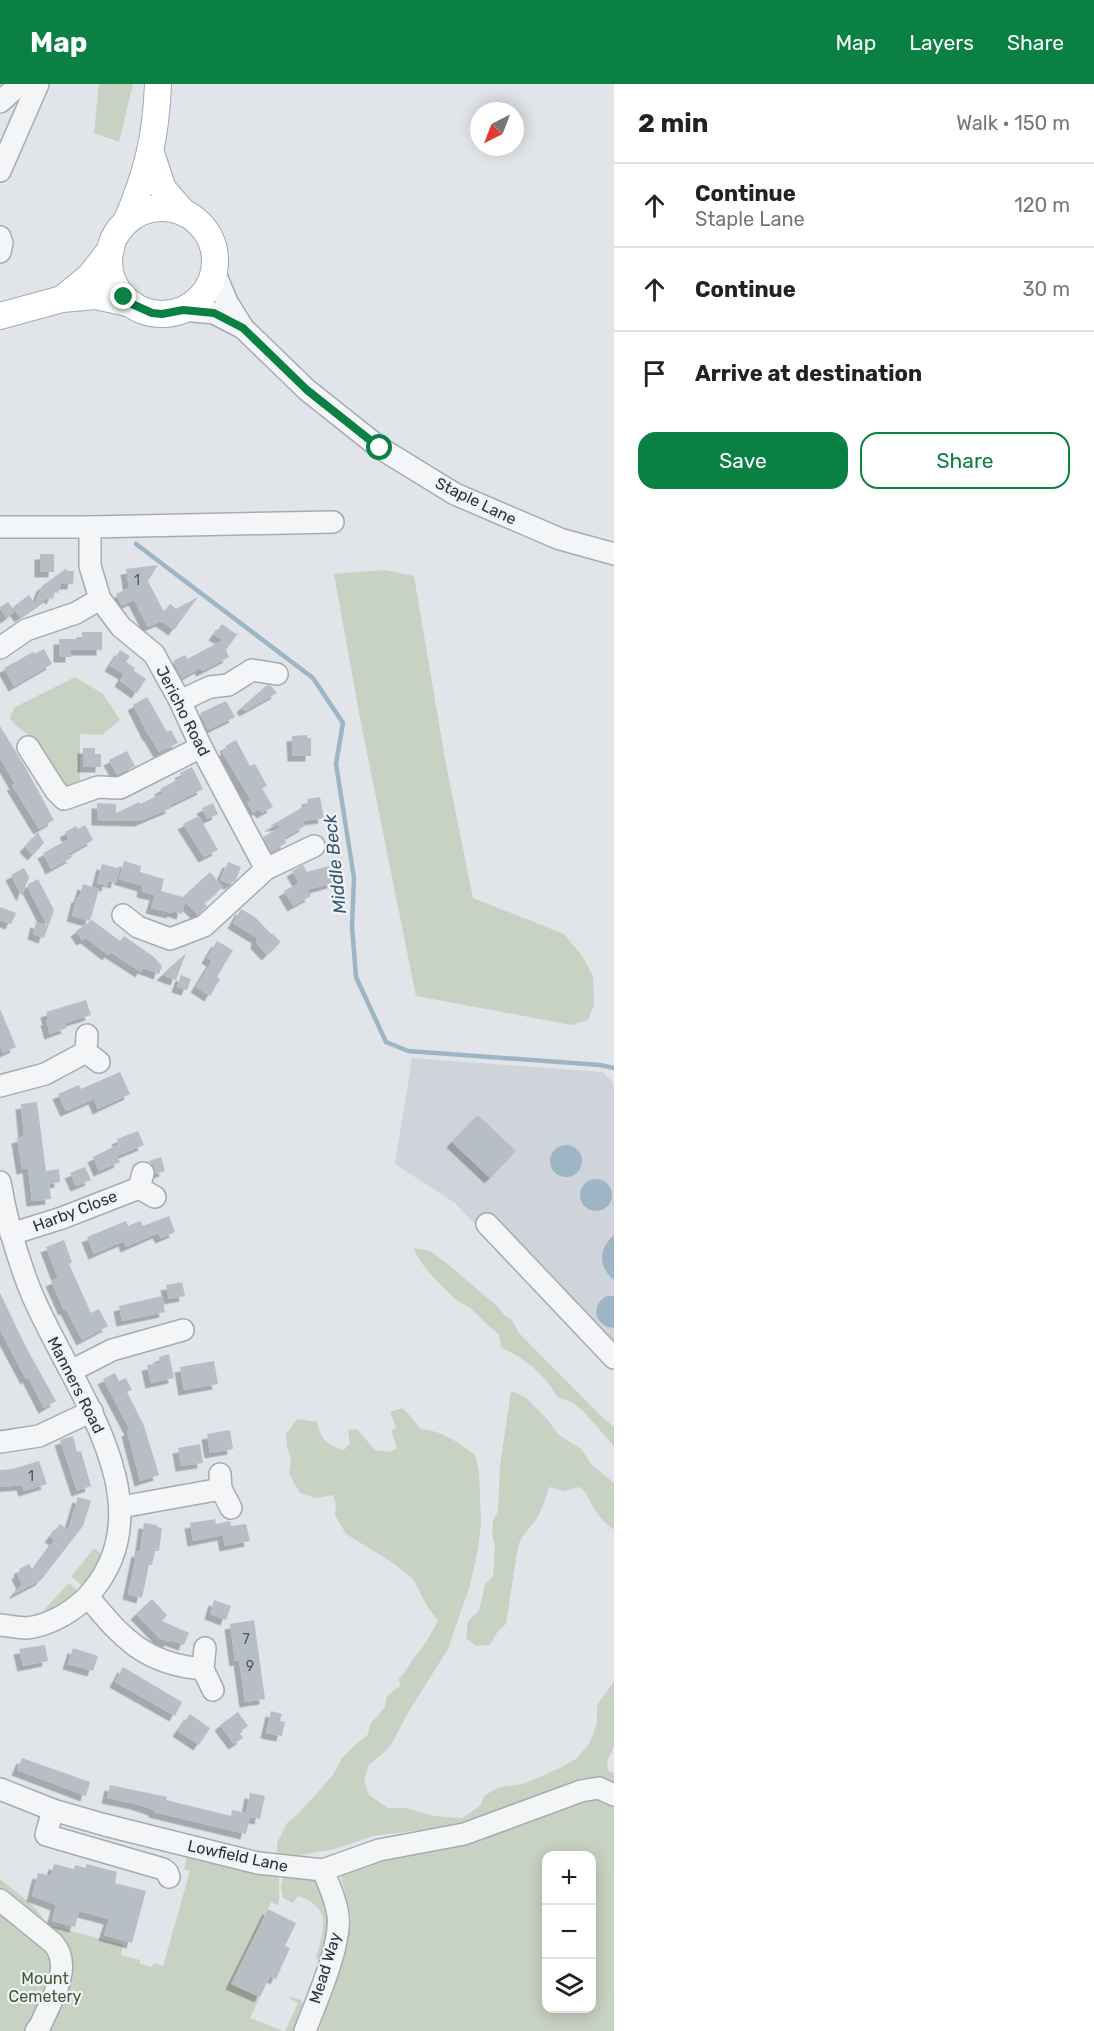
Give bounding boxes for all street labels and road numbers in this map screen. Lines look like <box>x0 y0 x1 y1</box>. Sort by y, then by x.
street label: Staple Lane <box>432 473 520 529</box>
street label: Jericho Road <box>152 663 214 759</box>
street label: Harby Close <box>30 1186 120 1236</box>
street label: Manners Road <box>43 1333 109 1437</box>
street label: Lowfield Lane <box>186 1836 290 1876</box>
street label: Mead Way <box>305 1930 345 2006</box>

